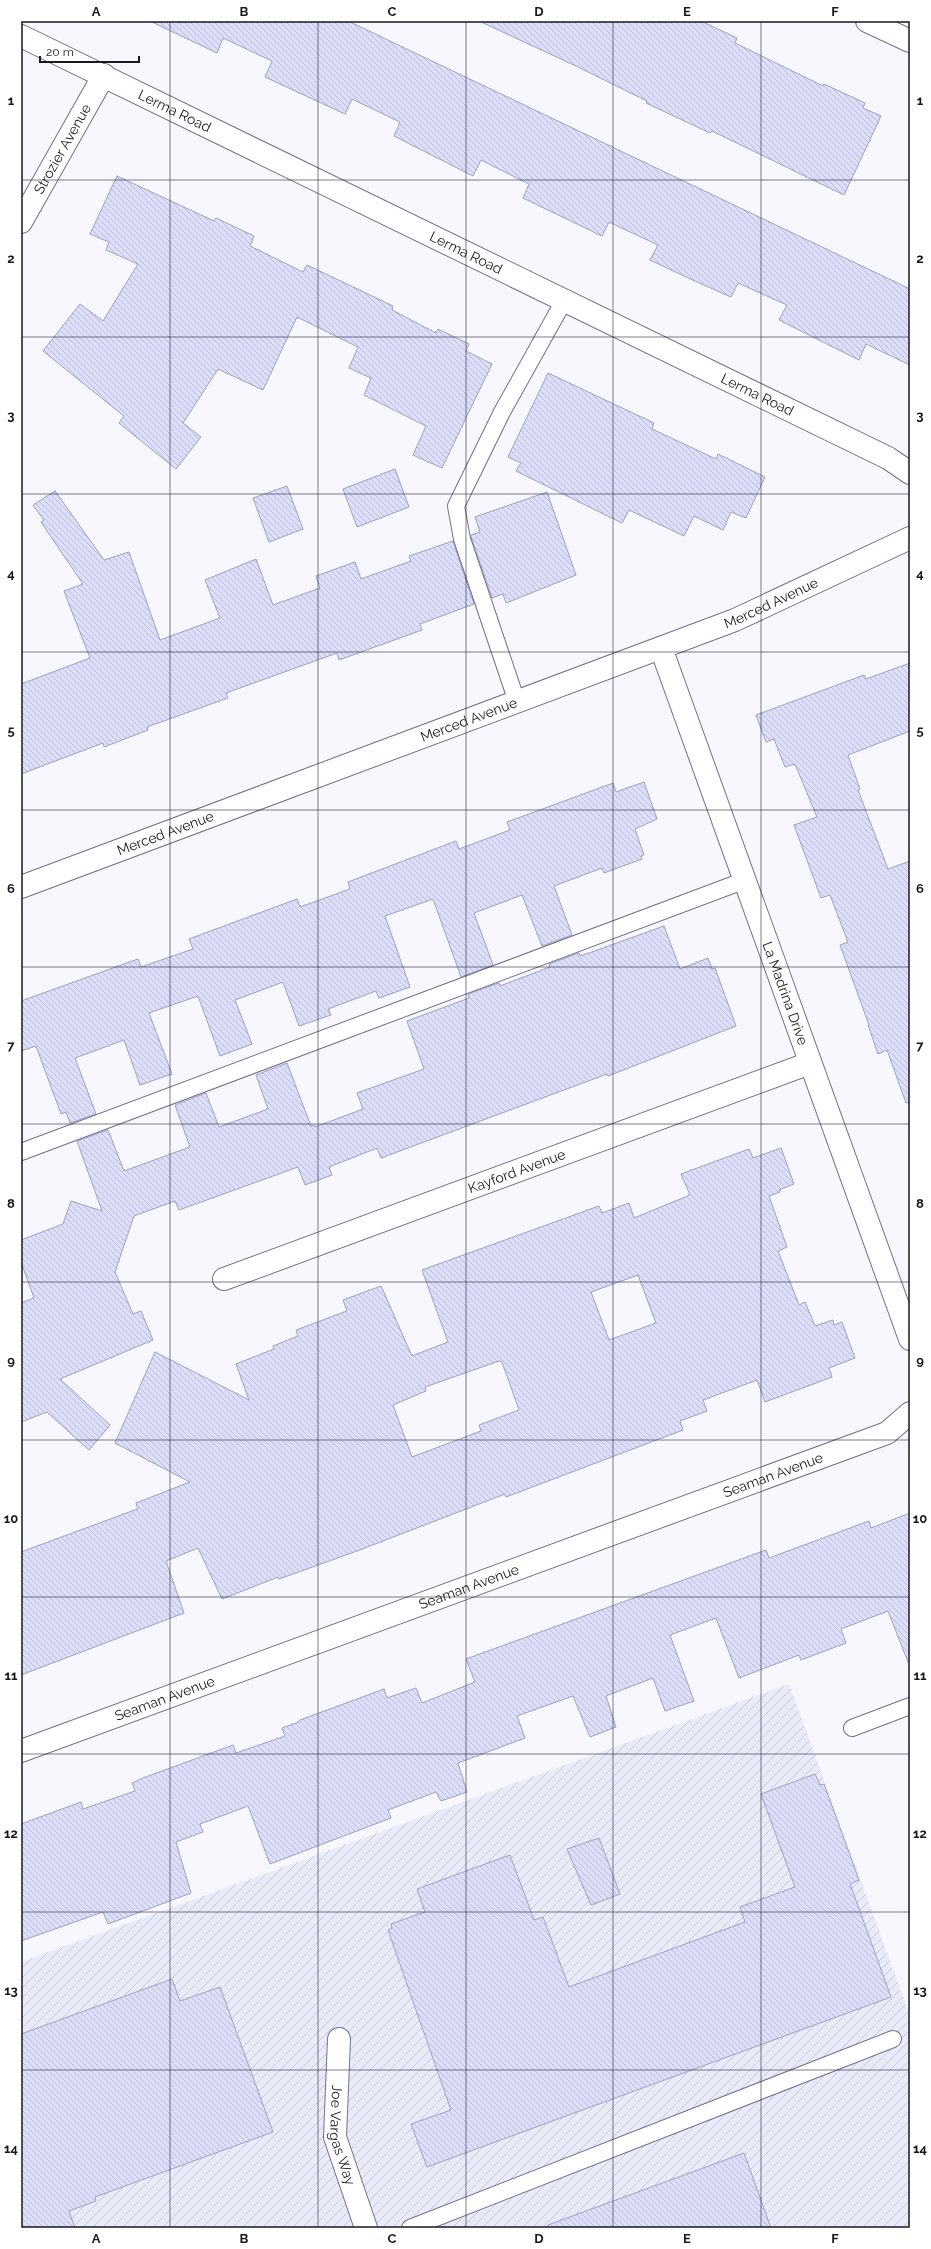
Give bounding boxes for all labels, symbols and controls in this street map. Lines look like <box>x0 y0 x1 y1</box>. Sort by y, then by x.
text: A <box>92 4 101 19</box>
text: B <box>240 4 249 19</box>
text: C <box>388 4 397 19</box>
text: D <box>534 4 544 19</box>
text: E <box>683 4 691 19</box>
text: F <box>831 4 839 19</box>
scale bar <box>40 38 139 64</box>
text: 20 m <box>46 45 74 59</box>
street label: Lerma Road <box>136 86 214 135</box>
text: 1 <box>8 93 15 108</box>
text: 1 <box>917 93 924 108</box>
street label: Strozier Avenue <box>30 101 94 197</box>
street label: Lerma Road <box>427 228 505 277</box>
text: 2 <box>7 251 15 266</box>
text: 2 <box>916 251 924 266</box>
street label: Lerma Road <box>718 370 796 419</box>
text: 3 <box>7 408 15 423</box>
text: 3 <box>916 408 924 423</box>
text: 4 <box>7 566 15 581</box>
text: 4 <box>916 566 924 581</box>
street label: Merced Avenue <box>722 574 821 631</box>
street label: Merced Avenue <box>418 694 519 745</box>
text: 5 <box>7 723 15 738</box>
text: 5 <box>916 723 924 738</box>
street label: Merced Avenue <box>115 808 216 858</box>
text: 6 <box>7 881 15 896</box>
text: 6 <box>916 881 924 896</box>
street label: La Madrina Drive <box>759 939 811 1047</box>
text: 7 <box>7 1038 15 1053</box>
text: 7 <box>916 1038 924 1053</box>
street label: Kayford Avenue <box>466 1146 568 1196</box>
text: 8 <box>7 1196 15 1211</box>
text: 8 <box>916 1196 924 1211</box>
text: 9 <box>7 1353 15 1368</box>
text: 9 <box>916 1353 924 1368</box>
street label: Seaman Avenue <box>721 1449 825 1501</box>
text: 10 <box>4 1511 18 1526</box>
text: 10 <box>913 1511 927 1526</box>
street label: Seaman Avenue <box>417 1561 521 1612</box>
text: 11 <box>5 1668 18 1683</box>
text: 11 <box>914 1668 927 1683</box>
street label: Seaman Avenue <box>112 1673 217 1724</box>
text: 12 <box>4 1826 18 1841</box>
text: 12 <box>913 1826 927 1841</box>
text: 13 <box>4 1983 18 1998</box>
text: 13 <box>913 1983 927 1998</box>
street label: Joe Vargas Way <box>327 2084 359 2187</box>
text: 14 <box>4 2141 18 2156</box>
text: 14 <box>913 2141 927 2156</box>
text: A <box>92 2231 101 2246</box>
text: B <box>240 2231 249 2246</box>
text: C <box>388 2231 397 2246</box>
text: D <box>534 2231 544 2246</box>
text: E <box>683 2231 691 2246</box>
text: F <box>831 2231 839 2246</box>

